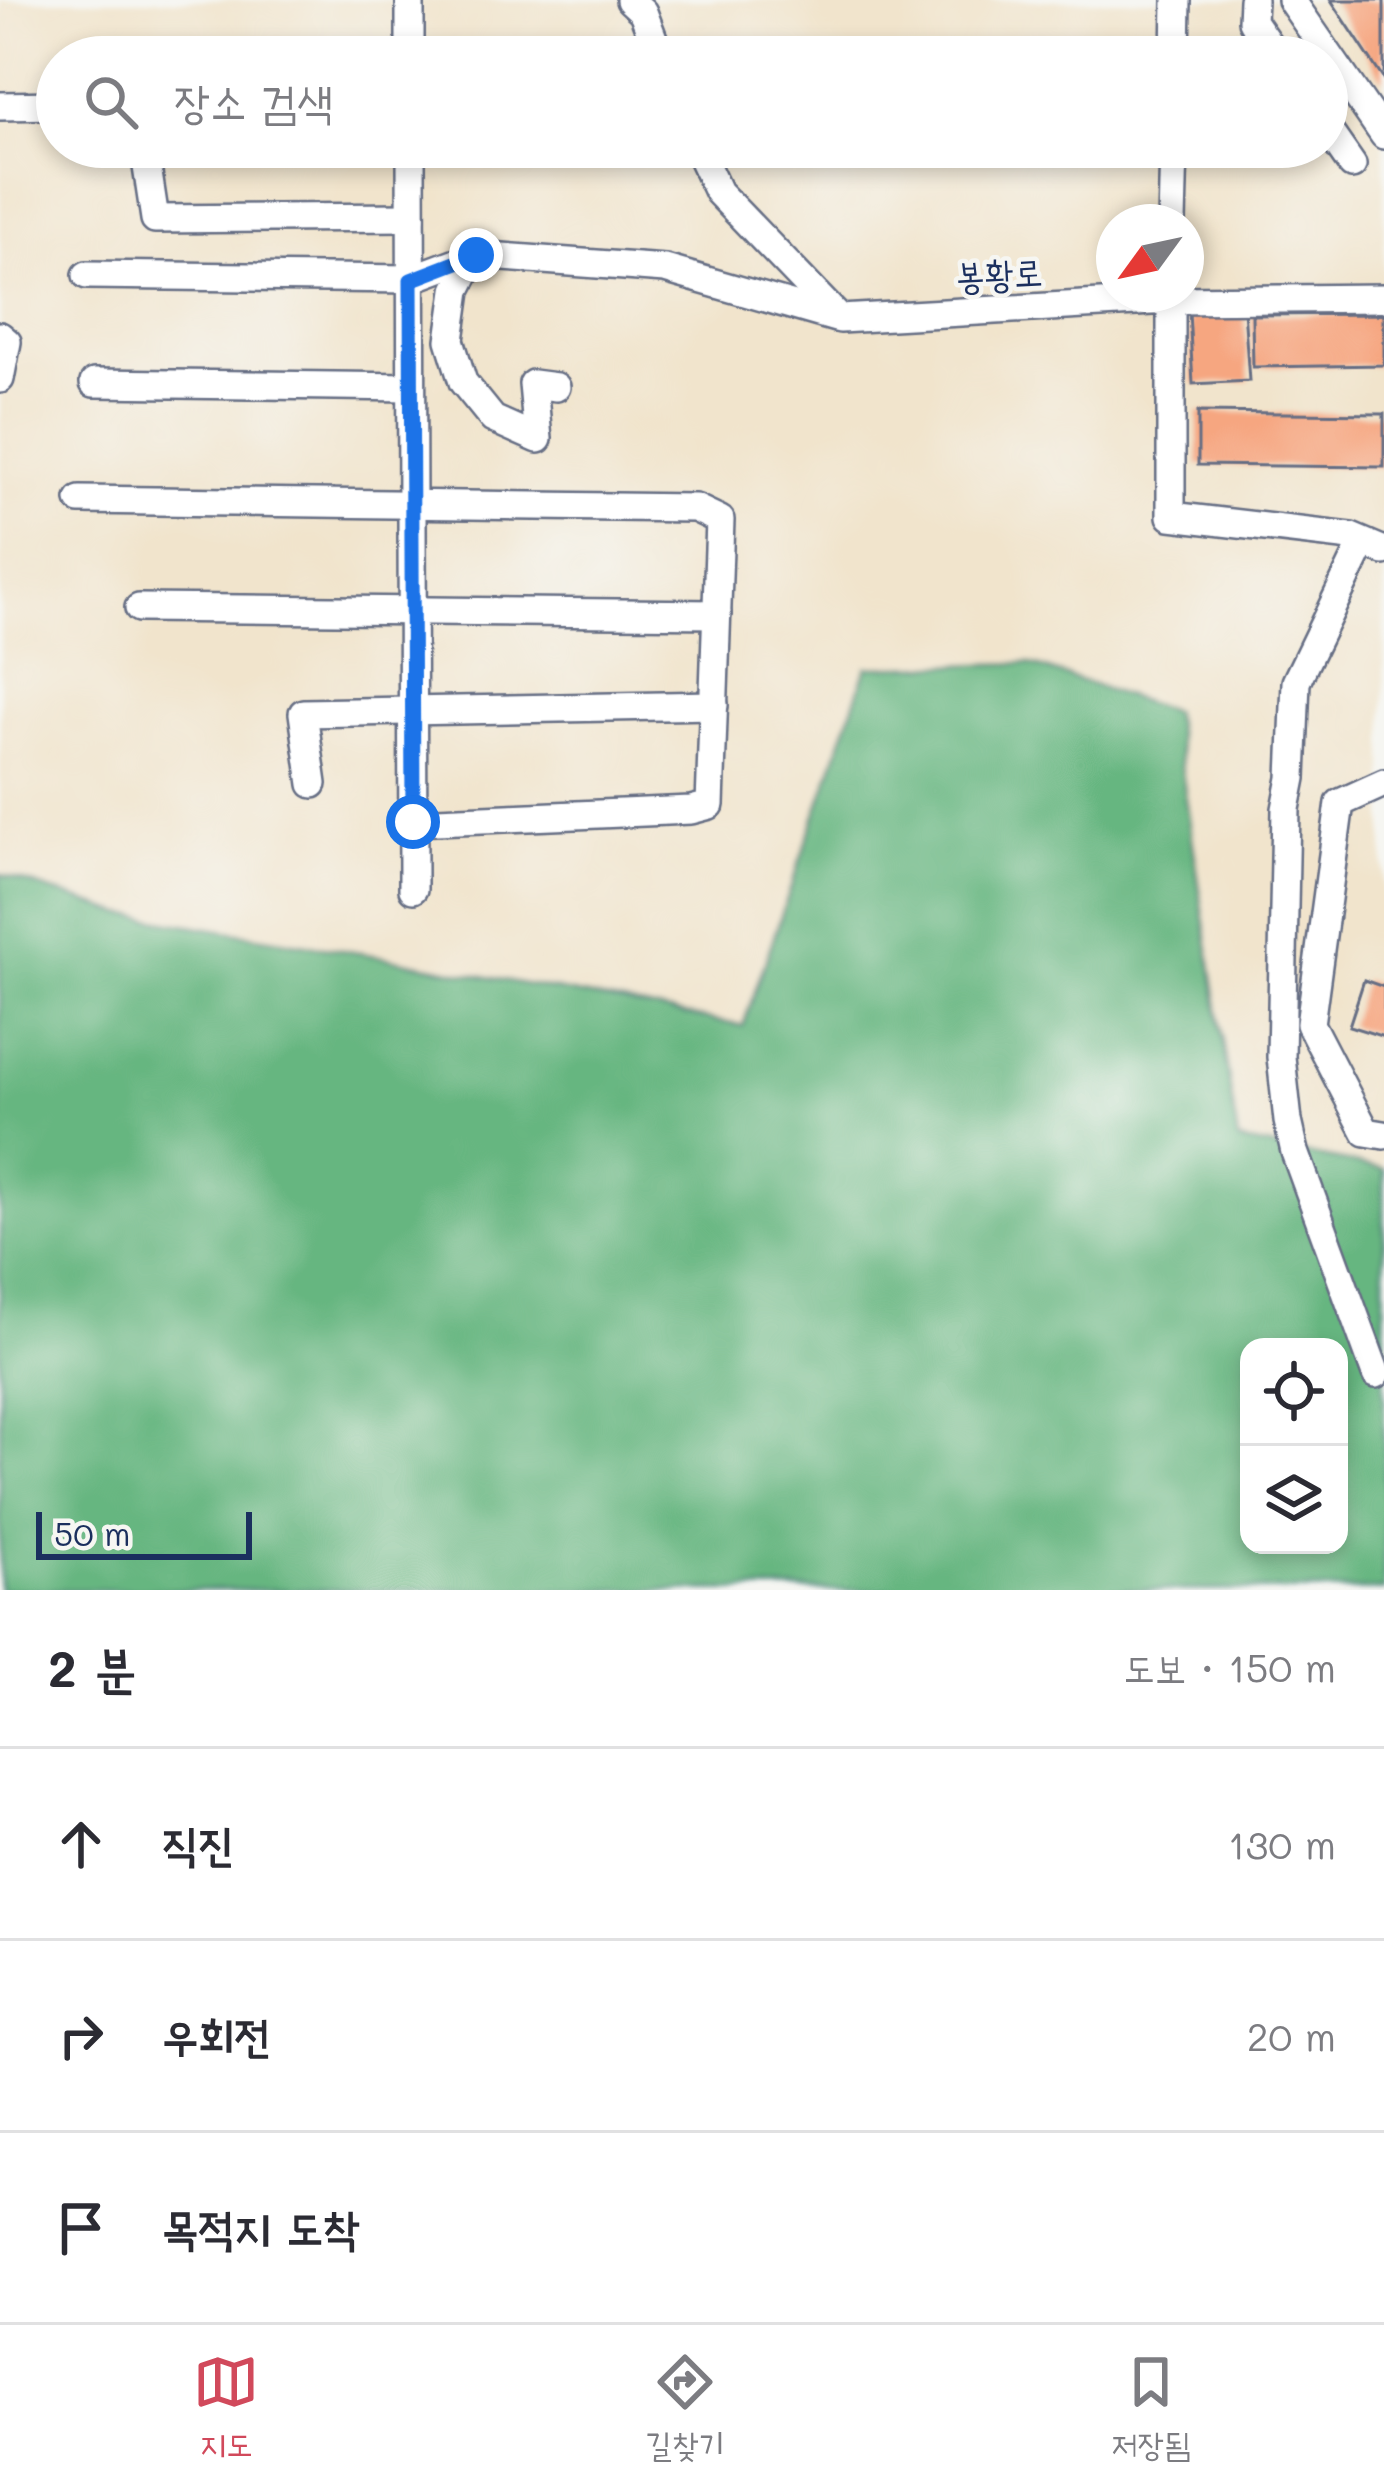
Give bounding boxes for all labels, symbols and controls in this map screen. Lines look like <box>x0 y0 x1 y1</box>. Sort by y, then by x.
search box <box>36 36 1348 168</box>
icon: search <box>78 69 144 135</box>
text: 장소 검색 <box>174 71 333 129</box>
north arrow <box>1096 204 1204 312</box>
route end <box>449 228 503 282</box>
street label: 봉황로 <box>954 247 1044 298</box>
route start <box>386 795 440 849</box>
map controls <box>1240 1338 1348 1554</box>
button: locate <box>1240 1338 1348 1446</box>
button: layers <box>1240 1446 1348 1554</box>
scale bar <box>36 1506 252 1559</box>
text: 50 m <box>54 1511 130 1554</box>
text: 2 분 <box>48 1633 136 1700</box>
text: 도보 · 150 m <box>1123 1641 1336 1692</box>
icon: ahead <box>48 1811 114 1877</box>
text: 직진 <box>162 1813 234 1871</box>
text: 130 m <box>1228 1818 1336 1869</box>
icon: right <box>48 2003 114 2069</box>
text: 우회전 <box>162 2005 271 2063</box>
text: 20 m <box>1247 2010 1336 2061</box>
icon: arrive <box>48 2195 114 2261</box>
text: 목적지 도착 <box>162 2197 359 2255</box>
tab: 지도 <box>193 2349 259 2467</box>
tab: 길찾기 <box>645 2349 725 2467</box>
tab: 저장됨 <box>1111 2349 1191 2467</box>

